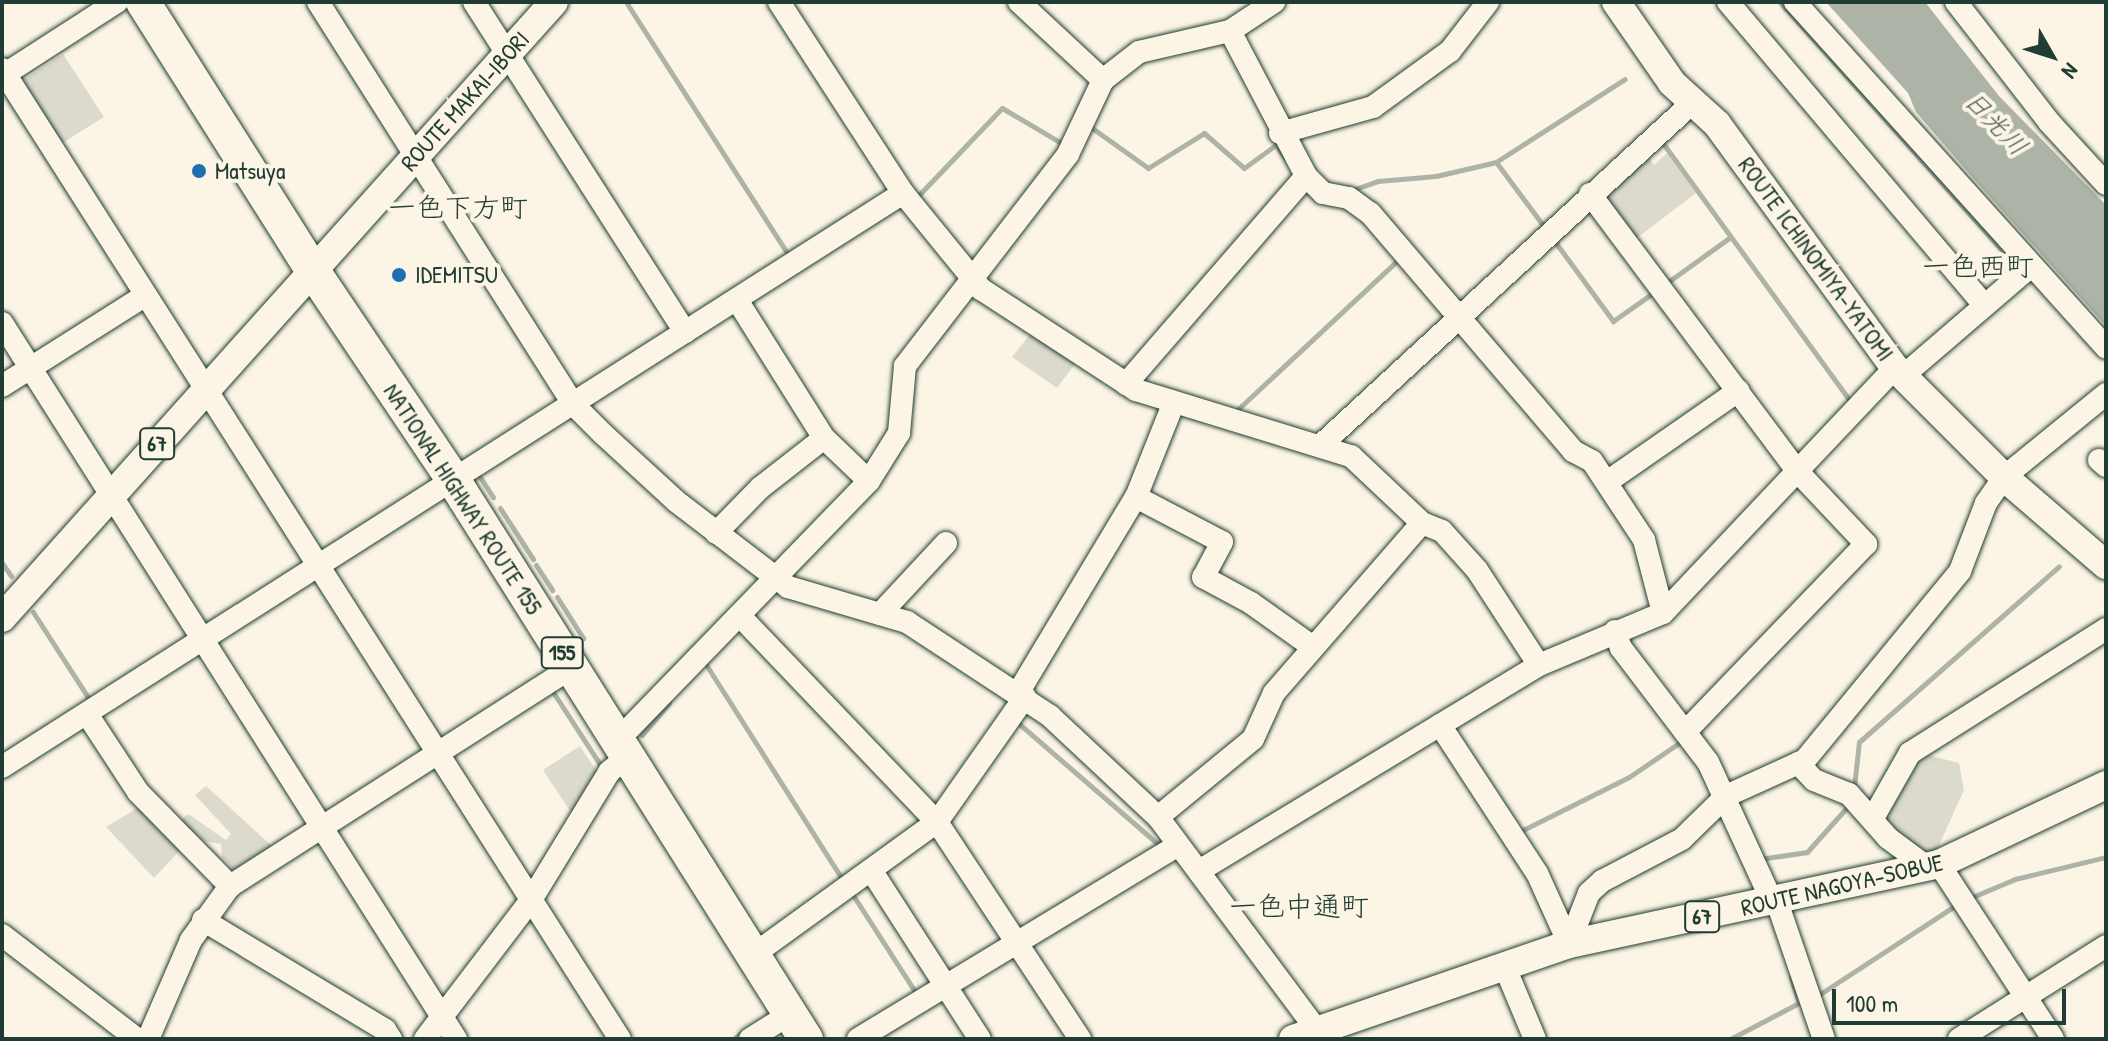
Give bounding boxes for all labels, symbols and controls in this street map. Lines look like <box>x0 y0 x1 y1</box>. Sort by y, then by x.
north arrow <box>2012 16 2092 96</box>
street label: ROUTE MAKAI-IBORI <box>395 25 535 177</box>
text: N <box>2055 57 2086 85</box>
water label: 日光川 <box>1958 84 2034 162</box>
street label: ROUTE ICHINOMIYA-YATOMI <box>1732 151 1900 367</box>
place label: Matsuya <box>215 157 285 185</box>
marker: Matsuya <box>190 162 208 180</box>
district label: 一色下方町 <box>388 190 528 224</box>
district label: 一色西町 <box>1922 249 2034 283</box>
place label: IDEMITSU <box>415 261 498 289</box>
marker: IDEMITSU <box>390 266 408 284</box>
street label: NATIONAL HIGHWAY ROUTE 155 <box>377 378 549 620</box>
road number: 67 <box>139 426 175 462</box>
road number: 155 <box>540 635 584 671</box>
street label: ROUTE NAGOYA-SOBUE <box>1738 848 1946 922</box>
district label: 一色中通町 <box>1229 889 1369 923</box>
road number: 67 <box>1684 899 1720 935</box>
scale bar <box>1836 973 2070 1023</box>
text: 100 m <box>1846 987 1898 1019</box>

